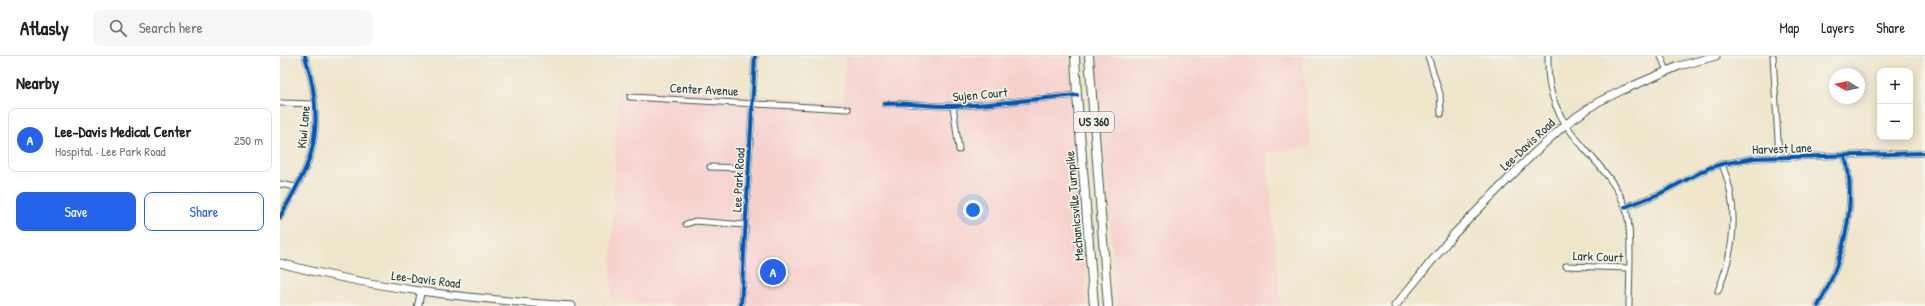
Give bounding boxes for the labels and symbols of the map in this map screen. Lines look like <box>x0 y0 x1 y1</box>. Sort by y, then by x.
north arrow <box>1829 68 1865 104</box>
street label: Center Avenue <box>669 78 739 100</box>
street label: Sujen Court <box>952 83 1009 105</box>
street label: Kiwi Lane <box>292 105 314 149</box>
road number: US 360 <box>1074 112 1114 132</box>
street label: Lee-Davis Road <box>1496 114 1558 174</box>
street label: Harvest Lane <box>1752 138 1812 158</box>
street label: Lee Park Road <box>727 147 749 213</box>
street label: Mechanicsville Turnpike <box>1060 150 1088 262</box>
your location <box>963 200 983 220</box>
street label: Lark Court <box>1573 246 1624 266</box>
pin: A <box>760 257 786 287</box>
street label: Lee-Davis Road <box>391 266 461 292</box>

